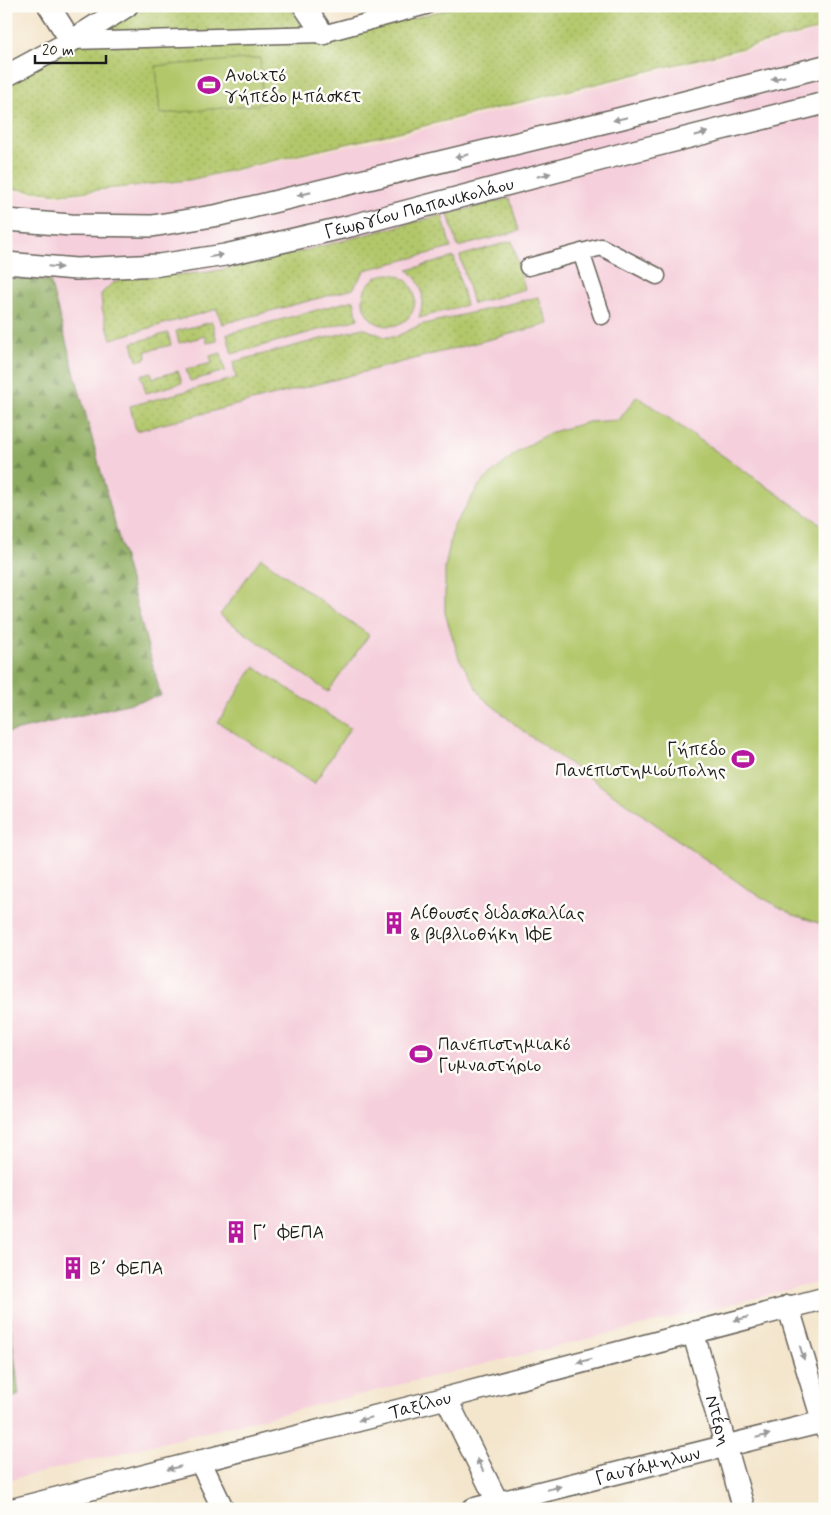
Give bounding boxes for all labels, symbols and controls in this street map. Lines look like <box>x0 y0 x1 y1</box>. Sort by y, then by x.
scale bar <box>35 32 106 64</box>
text: 20 m <box>42 41 74 61</box>
place label: Ανοιχτό γήπεδο μπάσκετ <box>225 64 362 109</box>
sports icon: Ανοιχτό γήπεδο μπάσκετ <box>196 72 222 98</box>
one-way arrow <box>770 75 785 83</box>
one-way arrow <box>613 115 628 123</box>
one-way arrow <box>694 130 709 138</box>
one-way arrow <box>454 152 469 160</box>
one-way arrow <box>536 170 551 178</box>
street label: Γεωργίου Παπανικολάου <box>322 172 517 245</box>
one-way arrow <box>296 190 311 198</box>
one-way arrow <box>209 252 225 260</box>
one-way arrow <box>47 263 63 271</box>
place label: Γήπεδο Πανεπιστημιούπολης <box>555 738 726 783</box>
sports icon: Γήπεδο Πανεπιστημιούπολης <box>730 746 756 772</box>
place label: Αίθουσες διδασκαλίας & βιβλιοθήκη ΙΦΕ <box>410 902 585 947</box>
building icon: Αίθουσες διδασκαλίας & βιβλιοθήκη ΙΦΕ <box>381 910 407 936</box>
place label: Πανεπιστημιακό Γυμναστήριο <box>438 1033 571 1078</box>
sports icon: Πανεπιστημιακό Γυμναστήριο <box>408 1041 434 1067</box>
building icon: Γ΄ ΦΕΠΑ <box>223 1219 249 1245</box>
place label: Γ΄ ΦΕΠΑ <box>252 1221 324 1245</box>
building icon: Β΄ ΦΕΠΑ <box>60 1255 86 1281</box>
place label: Β΄ ΦΕΠΑ <box>90 1257 164 1281</box>
one-way arrow <box>733 1315 749 1323</box>
one-way arrow <box>799 1346 807 1361</box>
one-way arrow <box>576 1357 592 1365</box>
street label: Ταξίλου <box>386 1386 454 1425</box>
street label: Ντέρη <box>699 1393 736 1449</box>
one-way arrow <box>357 1415 372 1423</box>
one-way arrow <box>755 1432 770 1440</box>
street label: Γαυγάμηλων <box>593 1442 703 1491</box>
one-way arrow <box>475 1458 483 1472</box>
one-way arrow <box>166 1464 181 1472</box>
one-way arrow <box>547 1484 562 1492</box>

